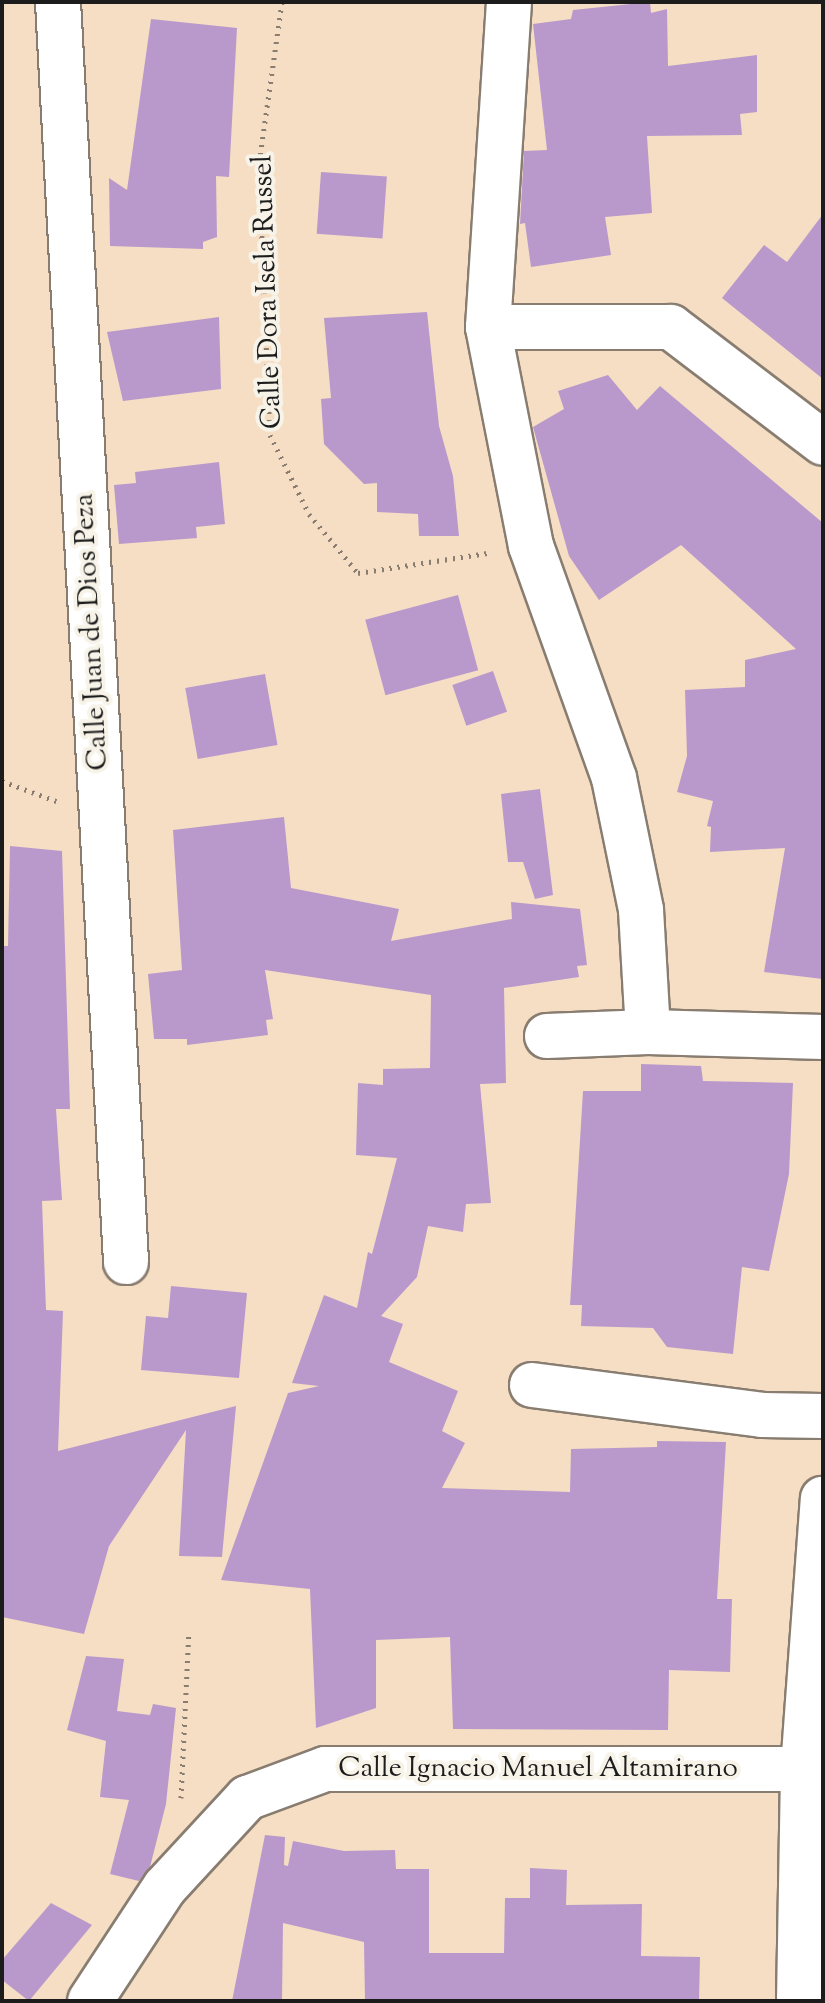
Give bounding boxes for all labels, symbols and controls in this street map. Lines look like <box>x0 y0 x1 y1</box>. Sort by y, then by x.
street label: Calle Dora Isela Russel <box>246 154 290 430</box>
street label: Calle Juan de Dios Peza <box>68 493 116 771</box>
street label: Calle Ignacio Manuel Altamirano <box>338 1752 738 1786</box>

